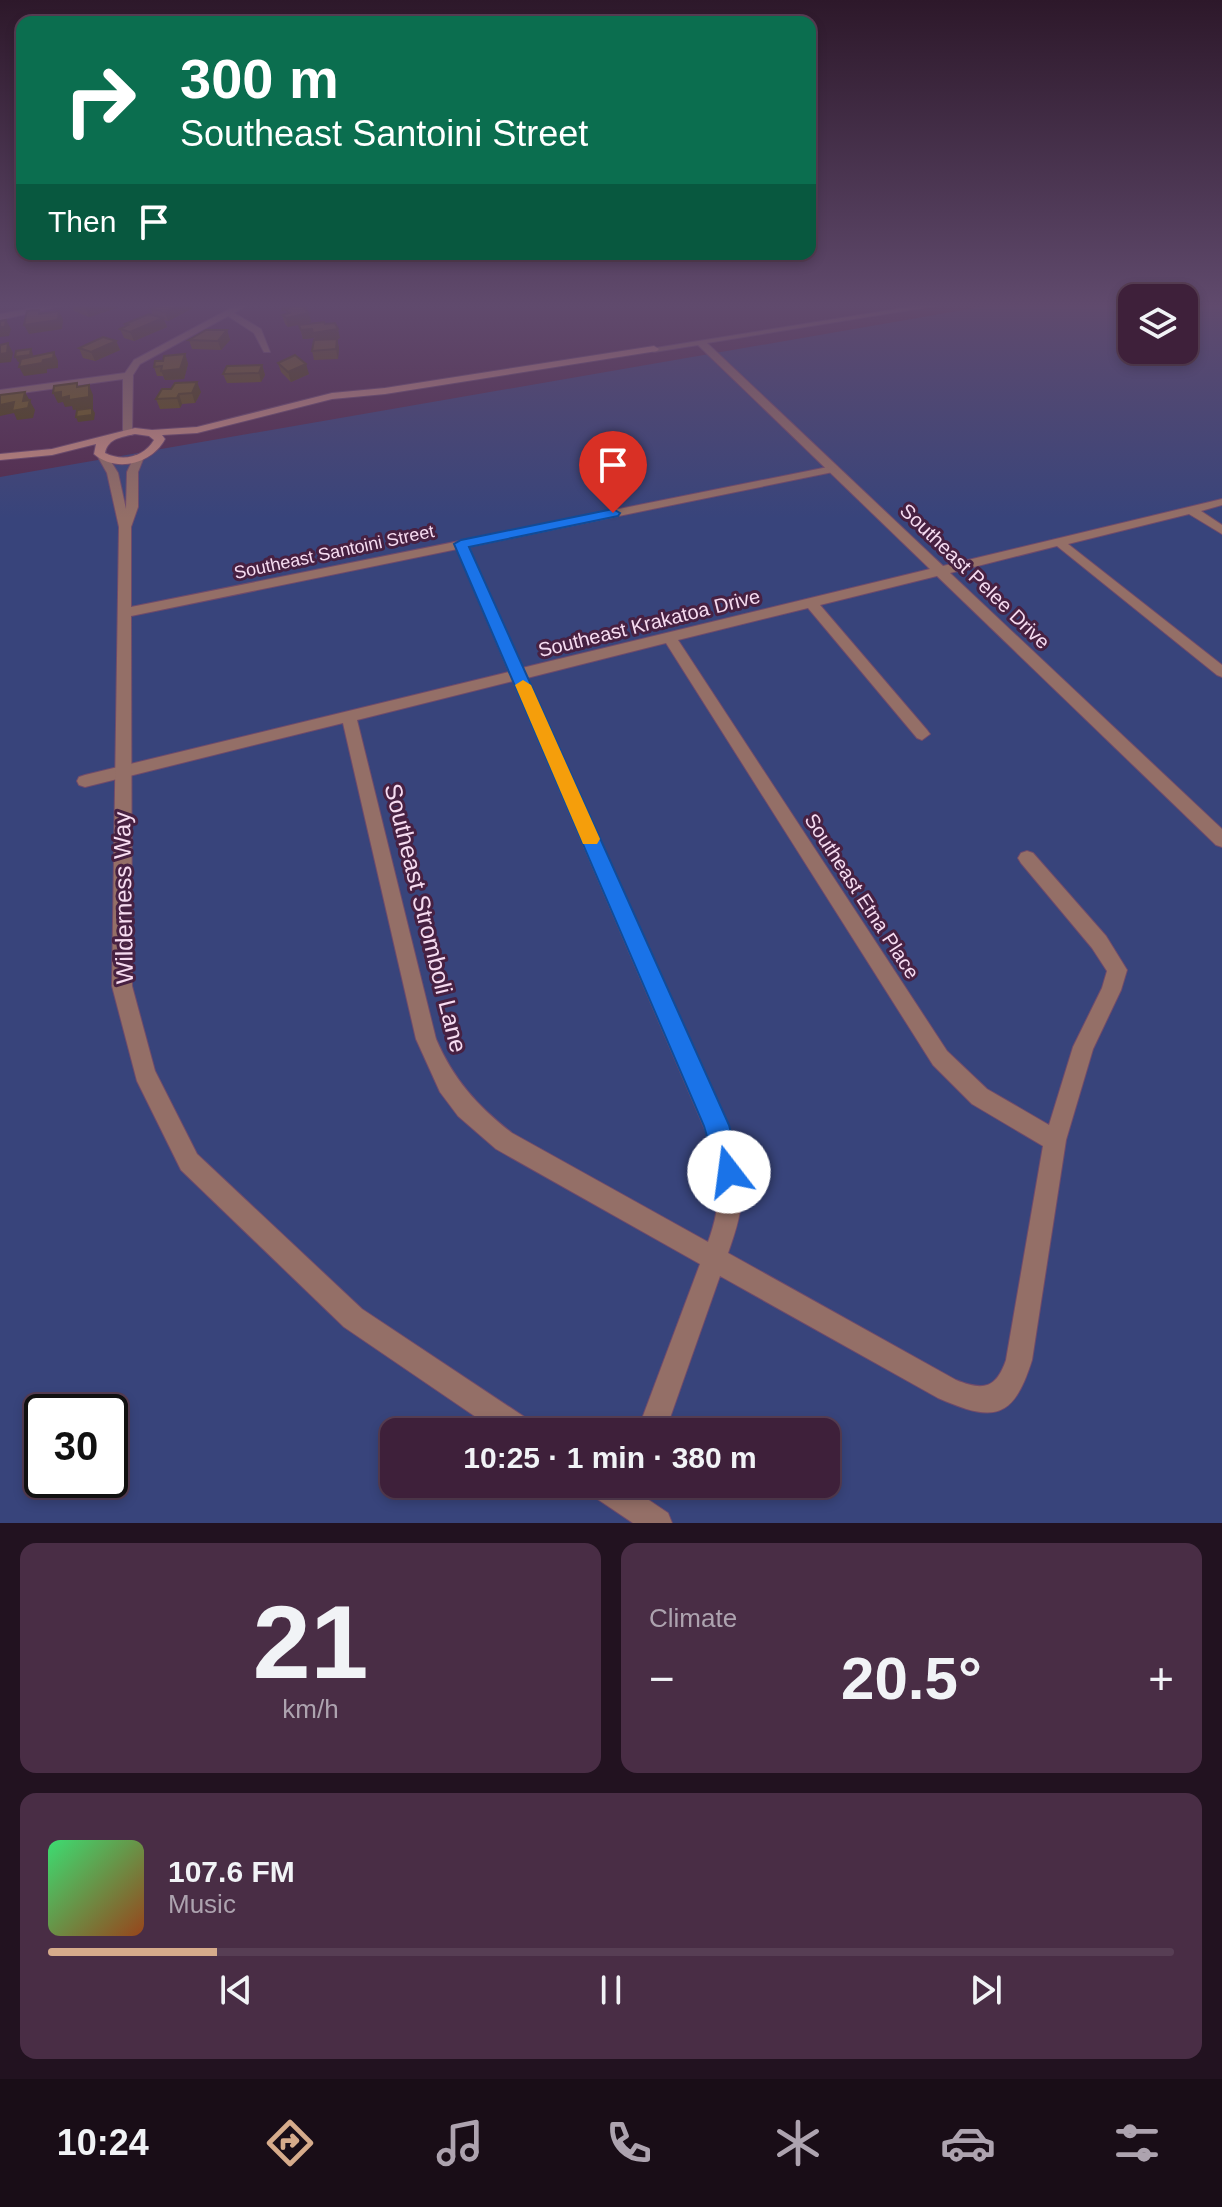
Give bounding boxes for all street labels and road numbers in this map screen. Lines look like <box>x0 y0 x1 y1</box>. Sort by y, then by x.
street label: Southeast Pelee Drive <box>896 499 1054 653</box>
street label: Southeast Santoini Street <box>232 521 436 583</box>
street label: Southeast Krakatoa Drive <box>536 585 762 661</box>
street label: Southeast Stromboli Lane <box>379 781 473 1055</box>
street label: Southeast Etna Place <box>800 809 924 983</box>
street label: Wilderness Way <box>108 812 138 984</box>

